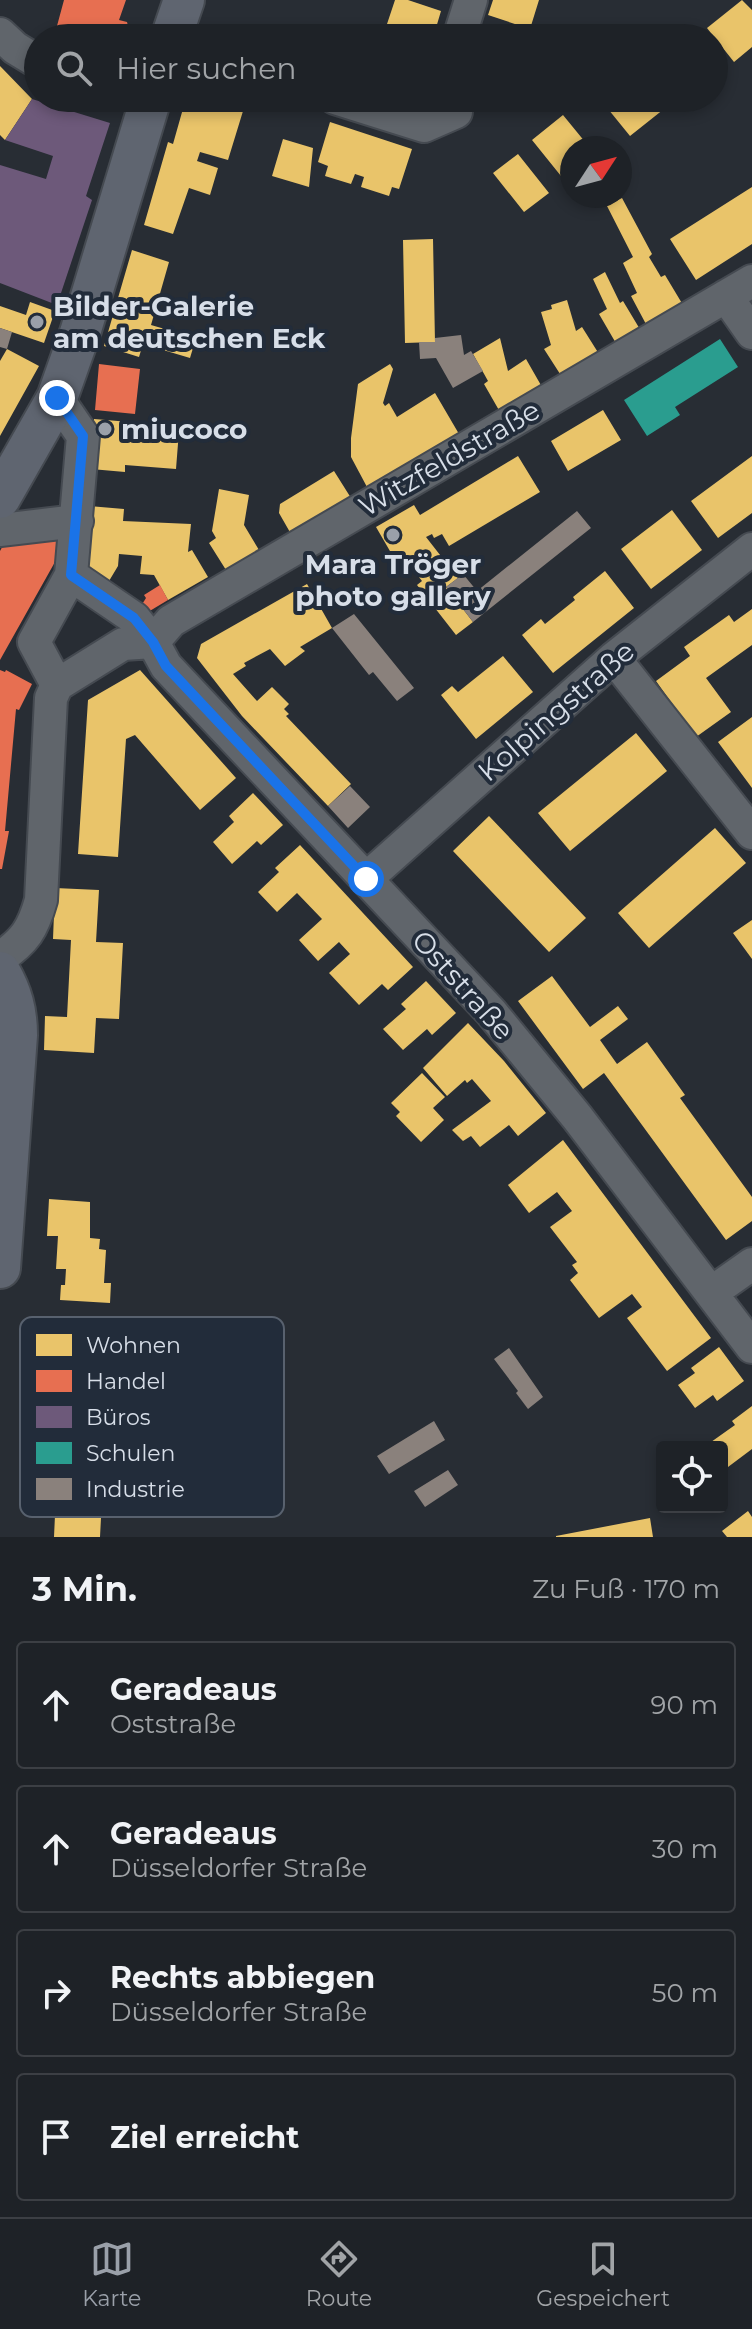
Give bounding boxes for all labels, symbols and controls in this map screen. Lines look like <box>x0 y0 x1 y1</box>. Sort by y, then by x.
search box <box>24 24 728 112</box>
icon: search <box>52 46 96 90</box>
text: Hier suchen <box>116 50 297 87</box>
north arrow <box>560 136 632 208</box>
place label: Bilder-Galerie am deutschen Eck <box>53 289 326 355</box>
marker: Bilder-Galerie am deutschen Eck <box>28 313 46 331</box>
route end <box>39 380 75 416</box>
street label: Witzfeldstraße <box>352 392 546 524</box>
place label: miucoco <box>121 412 247 446</box>
marker: miucoco <box>96 420 114 438</box>
marker: Mara Tröger photo gallery <box>384 526 402 544</box>
place label: Mara Tröger photo gallery <box>295 547 491 613</box>
street label: Kolpingstraße <box>471 634 641 788</box>
route start <box>348 861 384 897</box>
street label: Oststraße <box>405 923 521 1047</box>
legend <box>20 1317 284 1517</box>
text: Wohnen <box>86 1332 181 1359</box>
text: Handel <box>86 1368 166 1395</box>
text: Büros <box>86 1404 151 1431</box>
text: Schulen <box>86 1440 175 1467</box>
map controls <box>656 1441 728 1513</box>
button: locate <box>656 1441 728 1513</box>
text: Industrie <box>86 1476 185 1503</box>
text: 3 Min. <box>32 1568 137 1610</box>
text: Zu Fuß · 170 m <box>532 1573 720 1605</box>
text: Geradeaus <box>110 1671 277 1708</box>
icon: ahead <box>34 1683 78 1727</box>
text: 90 m <box>651 1689 718 1721</box>
text: Oststraße <box>110 1708 236 1740</box>
text: Geradeaus <box>110 1815 277 1852</box>
icon: ahead <box>34 1827 78 1871</box>
text: 30 m <box>652 1833 718 1865</box>
text: Düsseldorfer Straße <box>110 1852 367 1884</box>
text: Rechts abbiegen <box>110 1959 375 1996</box>
icon: right <box>34 1971 78 2015</box>
text: 50 m <box>652 1977 718 2009</box>
text: Düsseldorfer Straße <box>110 1996 367 2028</box>
icon: arrive <box>34 2115 78 2159</box>
text: Ziel erreicht <box>110 2119 299 2156</box>
tab: Karte <box>82 2237 141 2312</box>
tab: Route <box>306 2237 372 2312</box>
tab: Gespeichert <box>536 2237 670 2312</box>

